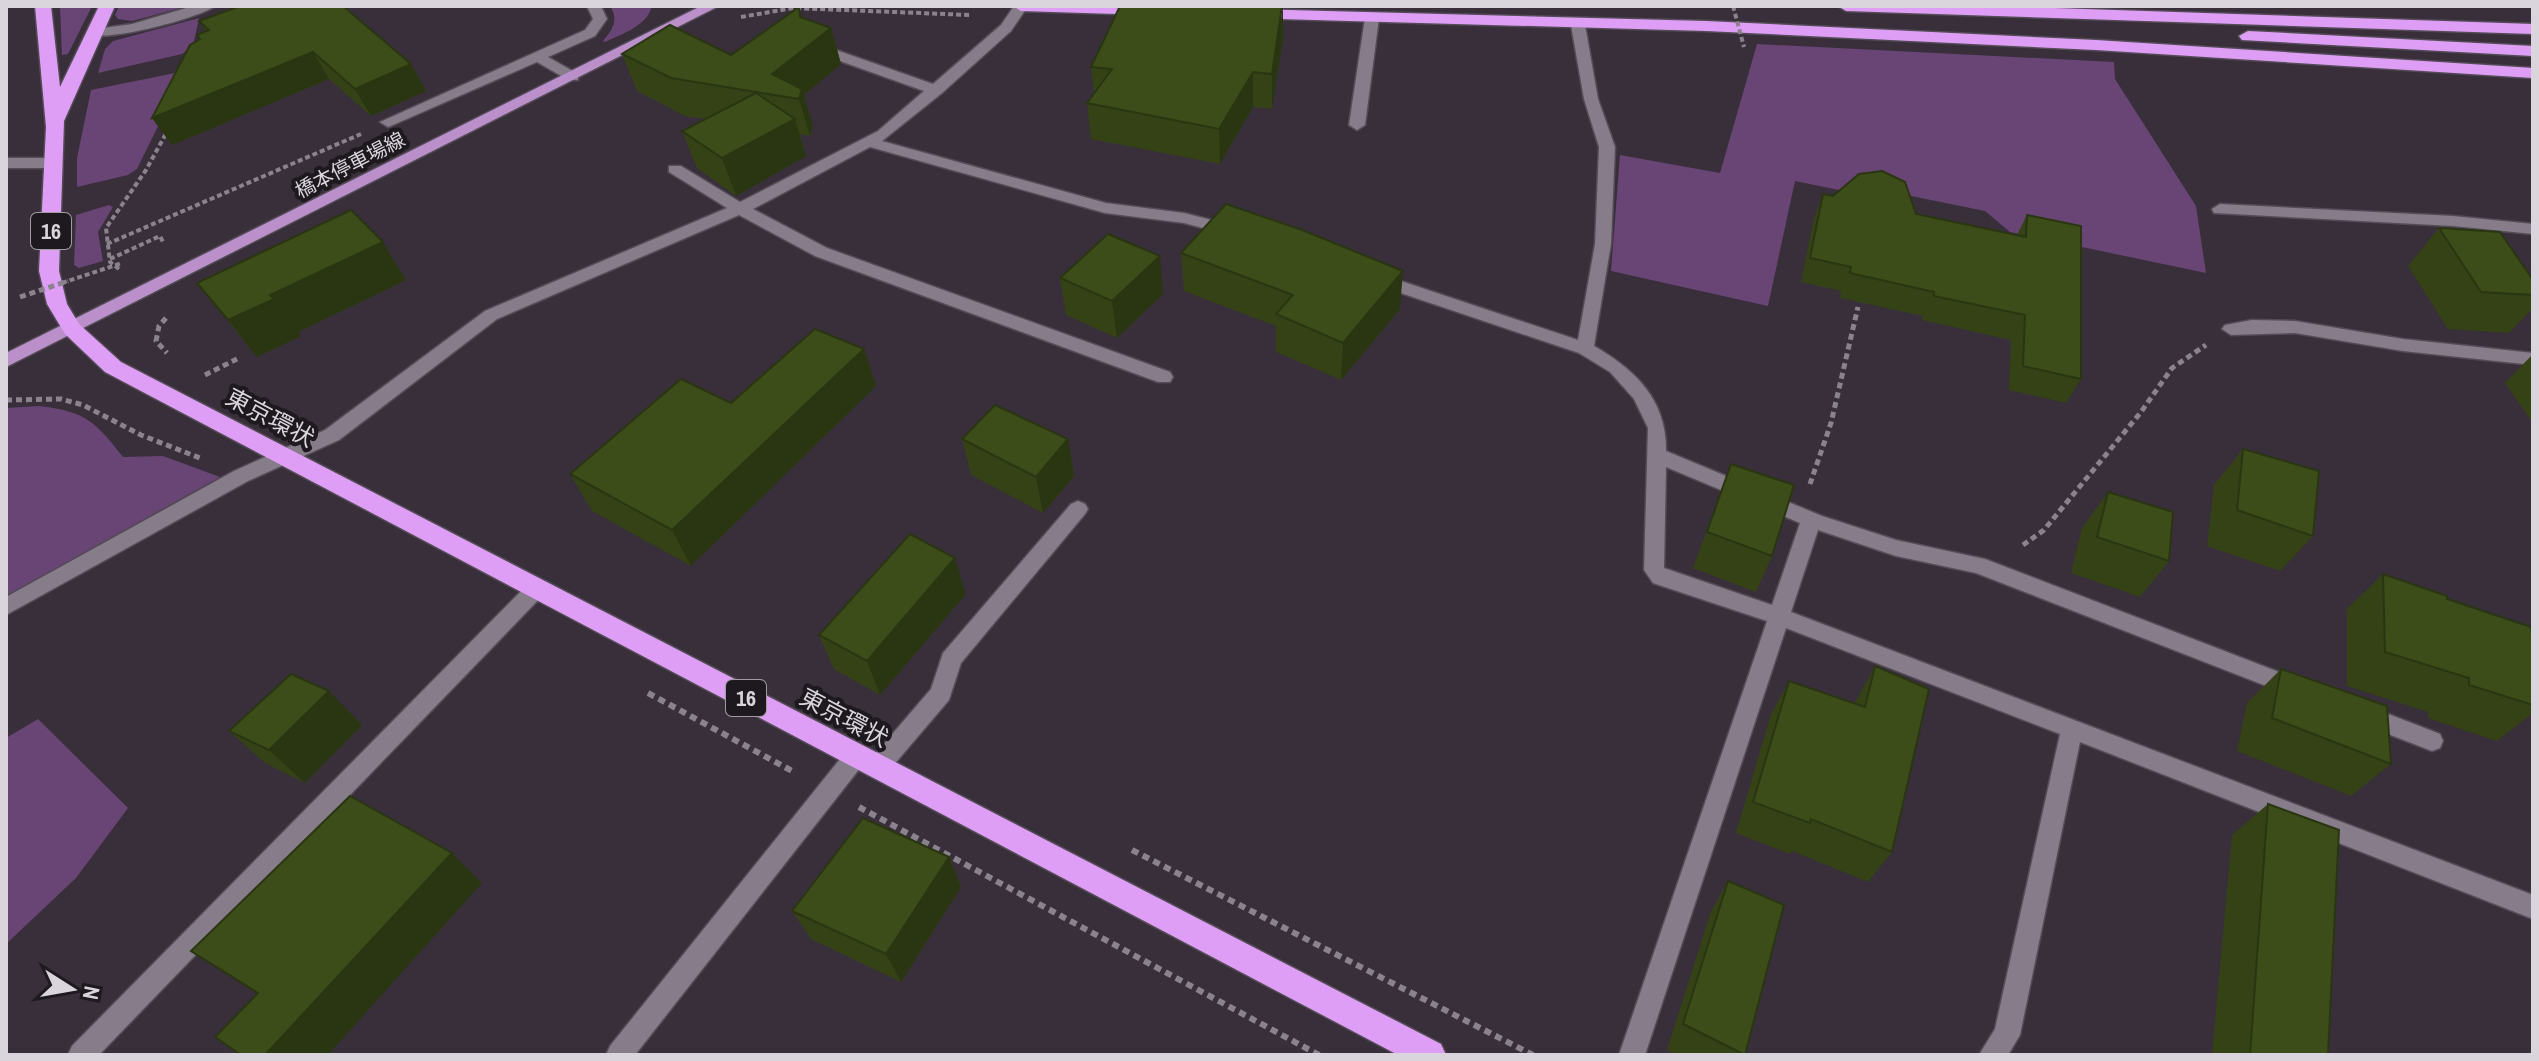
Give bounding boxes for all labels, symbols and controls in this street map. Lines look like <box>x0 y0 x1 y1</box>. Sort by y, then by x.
street label: 橋本停車場線 <box>290 125 409 204</box>
road number: 16 <box>31 213 71 249</box>
street label: 東京環状 <box>221 380 320 454</box>
road number: 16 <box>726 680 766 716</box>
street label: 東京環状 <box>795 680 894 754</box>
north arrow <box>32 949 112 1029</box>
text: N <box>76 984 108 1002</box>

